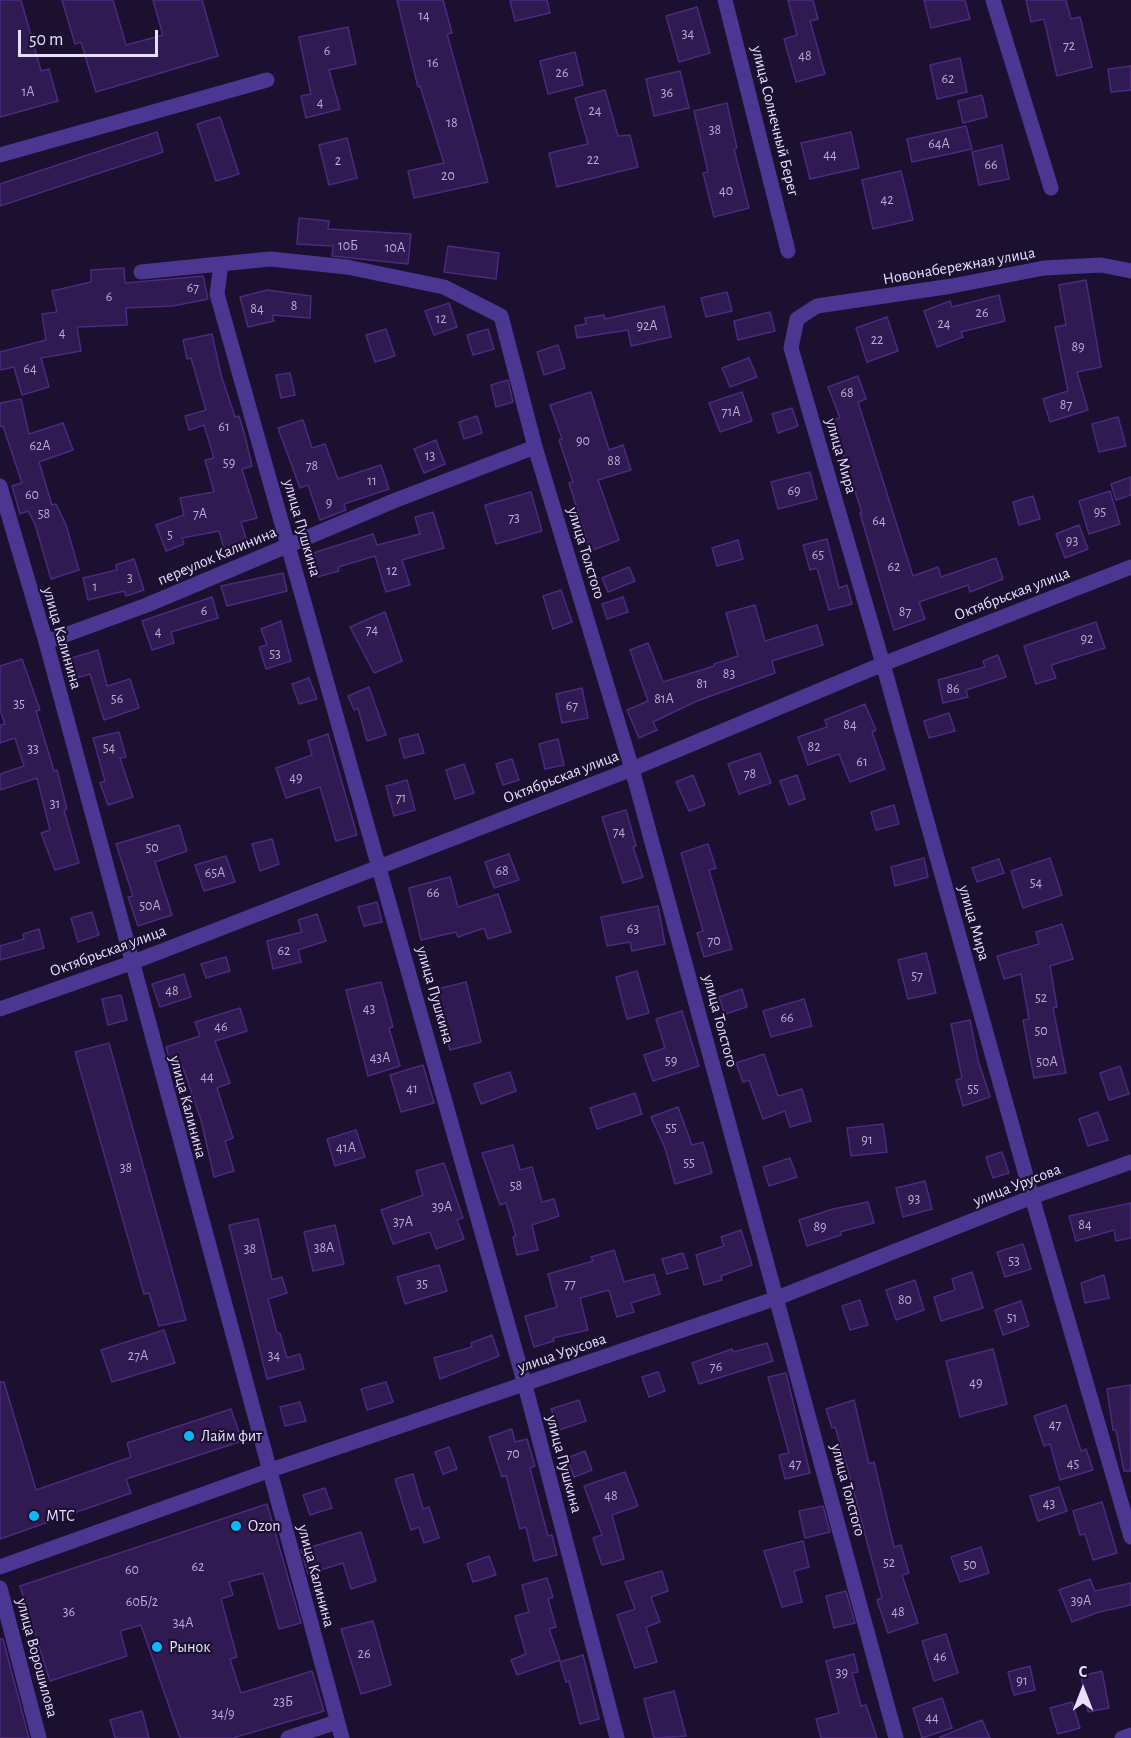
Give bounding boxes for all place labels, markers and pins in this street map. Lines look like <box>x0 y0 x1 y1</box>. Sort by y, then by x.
place label: Лайм фит <box>201 1426 262 1446</box>
marker: Лайм фит <box>182 1429 196 1443</box>
place label: МТС <box>46 1506 75 1526</box>
marker: МТС <box>27 1509 41 1523</box>
place label: Ozon <box>248 1516 280 1536</box>
marker: Ozon <box>229 1519 243 1533</box>
place label: Рынок <box>169 1637 211 1657</box>
marker: Рынок <box>150 1640 164 1654</box>

